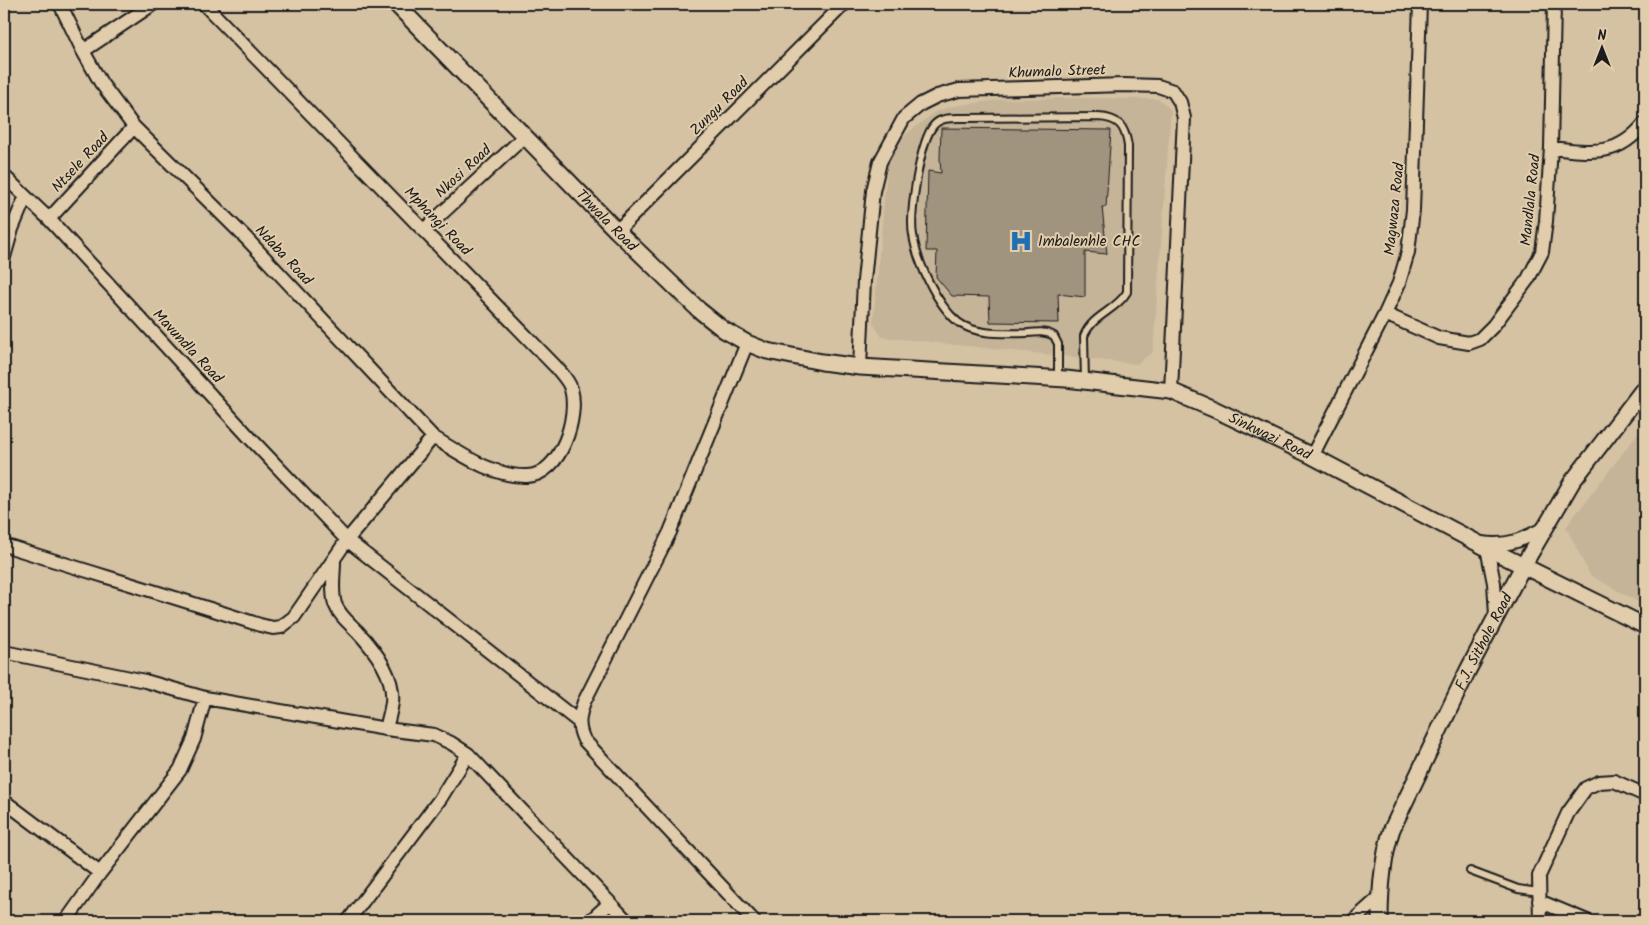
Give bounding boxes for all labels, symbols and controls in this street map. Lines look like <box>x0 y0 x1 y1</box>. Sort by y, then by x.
north arrow <box>1576 22 1626 72</box>
text: N <box>1598 25 1607 47</box>
street label: Khumalo Street <box>1008 58 1106 86</box>
street label: Zungu Road <box>685 71 755 142</box>
street label: Ntsele Road <box>46 126 116 199</box>
street label: Nkosi Road <box>430 139 498 204</box>
street label: Mandlala Road <box>1514 153 1548 247</box>
street label: Magwaza Road <box>1378 161 1412 257</box>
street label: Mphangi Road <box>398 181 477 262</box>
street label: Thwala Road <box>569 184 643 258</box>
street label: Ndaba Road <box>249 220 318 292</box>
hospital icon: Imbalenhle CHC <box>1008 228 1034 254</box>
place label: Imbalenhle CHC <box>1038 230 1140 254</box>
street label: Mavundla Road <box>146 304 229 390</box>
street label: Sinkwazi Road <box>1224 407 1316 467</box>
street label: F.J. Sithole Road <box>1449 588 1520 694</box>

